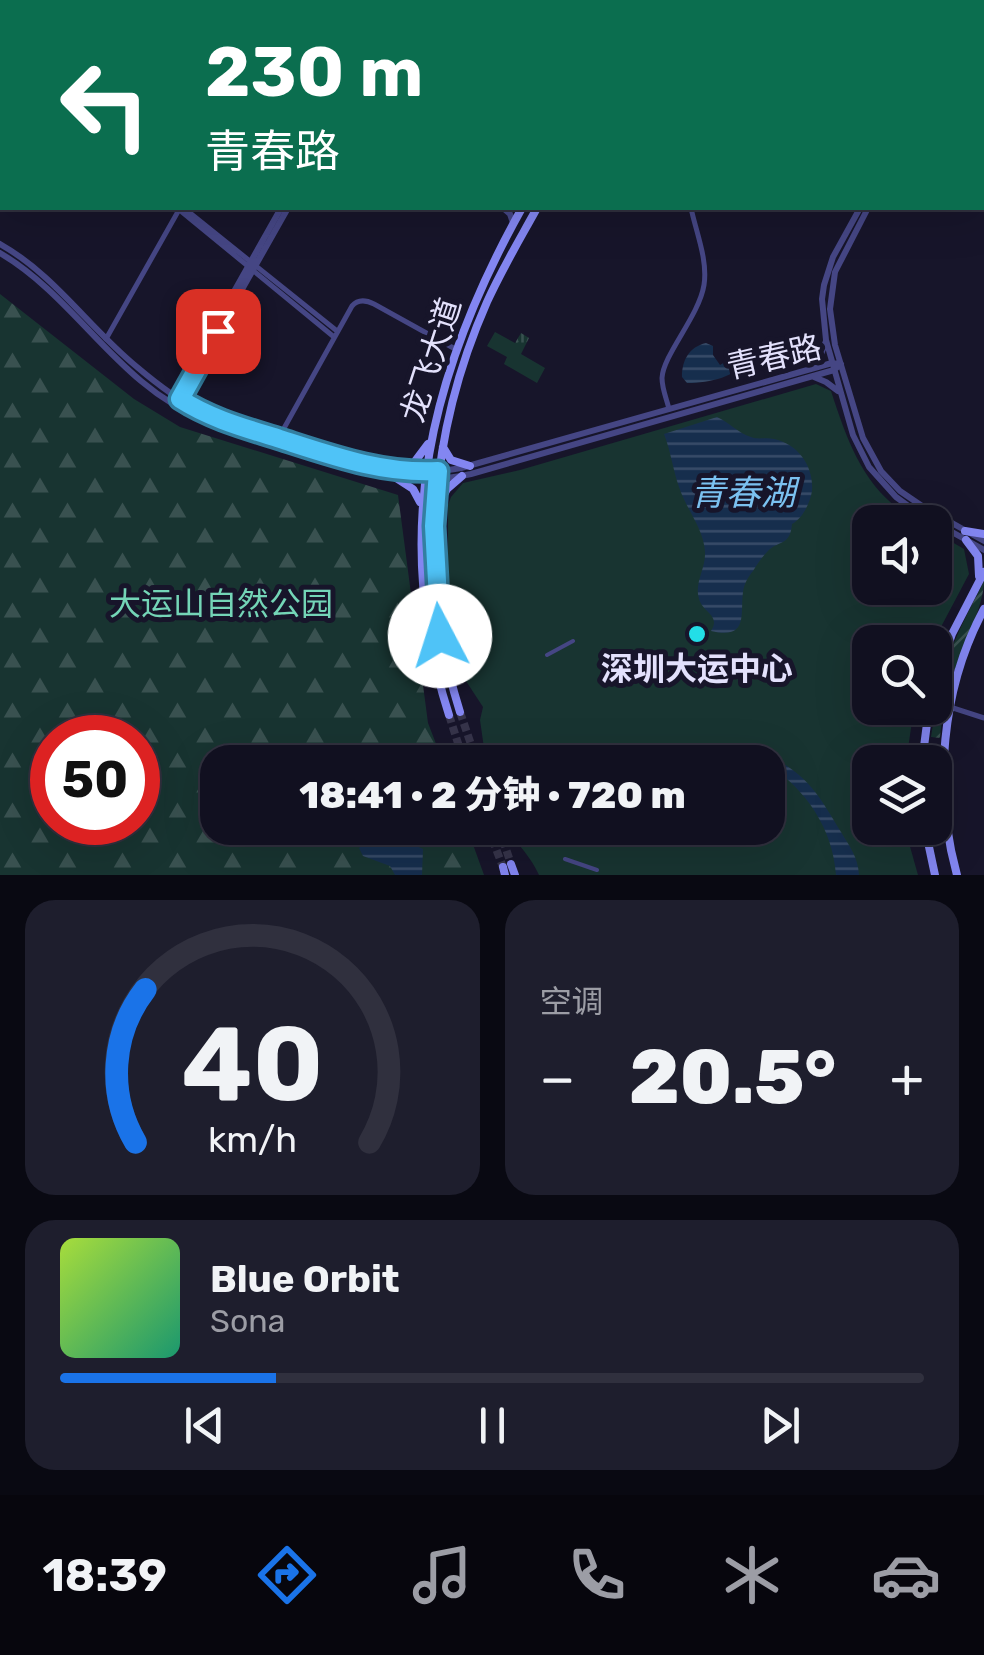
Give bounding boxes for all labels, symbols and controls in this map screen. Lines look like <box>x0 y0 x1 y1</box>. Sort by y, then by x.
text: 230 m <box>205 31 423 114</box>
icon: left <box>40 40 170 170</box>
text: 青春路 <box>205 125 340 178</box>
pin <box>176 289 261 374</box>
street label: 龙飞大道 <box>393 293 469 427</box>
icon: arrive <box>191 304 246 359</box>
street label: 青春路 <box>723 328 825 386</box>
water label: 青春湖 <box>690 472 800 514</box>
map controls <box>852 505 952 845</box>
button: sound <box>852 505 952 605</box>
position arrow <box>388 584 492 688</box>
park label: 大运山自然公园 <box>109 585 333 623</box>
marker: 深圳大运中心 <box>686 623 708 645</box>
button: search <box>852 625 952 725</box>
place label: 深圳大运中心 <box>601 650 793 688</box>
speed limit sign: 50 <box>30 715 160 845</box>
button: layers <box>852 745 952 845</box>
text: 18:41 · 2 分钟 · 720 m <box>299 772 686 818</box>
text: 空调 <box>540 983 604 1021</box>
text: 40 <box>181 1003 323 1126</box>
text: 20.5° <box>629 1033 836 1122</box>
text: − <box>540 1046 575 1111</box>
text: + <box>890 1046 924 1111</box>
text: km/h <box>208 1119 297 1161</box>
text: Blue Orbit <box>210 1256 400 1302</box>
text: Sona <box>210 1302 285 1340</box>
icon: previous <box>177 1398 232 1453</box>
icon: pause <box>465 1398 520 1453</box>
icon: next <box>753 1398 808 1453</box>
icon: directions <box>252 1540 322 1610</box>
icon: music <box>407 1540 477 1610</box>
icon: phone <box>562 1540 632 1610</box>
icon: climate <box>717 1540 787 1610</box>
icon: car <box>871 1540 941 1610</box>
text: 18:39 <box>42 1549 167 1602</box>

